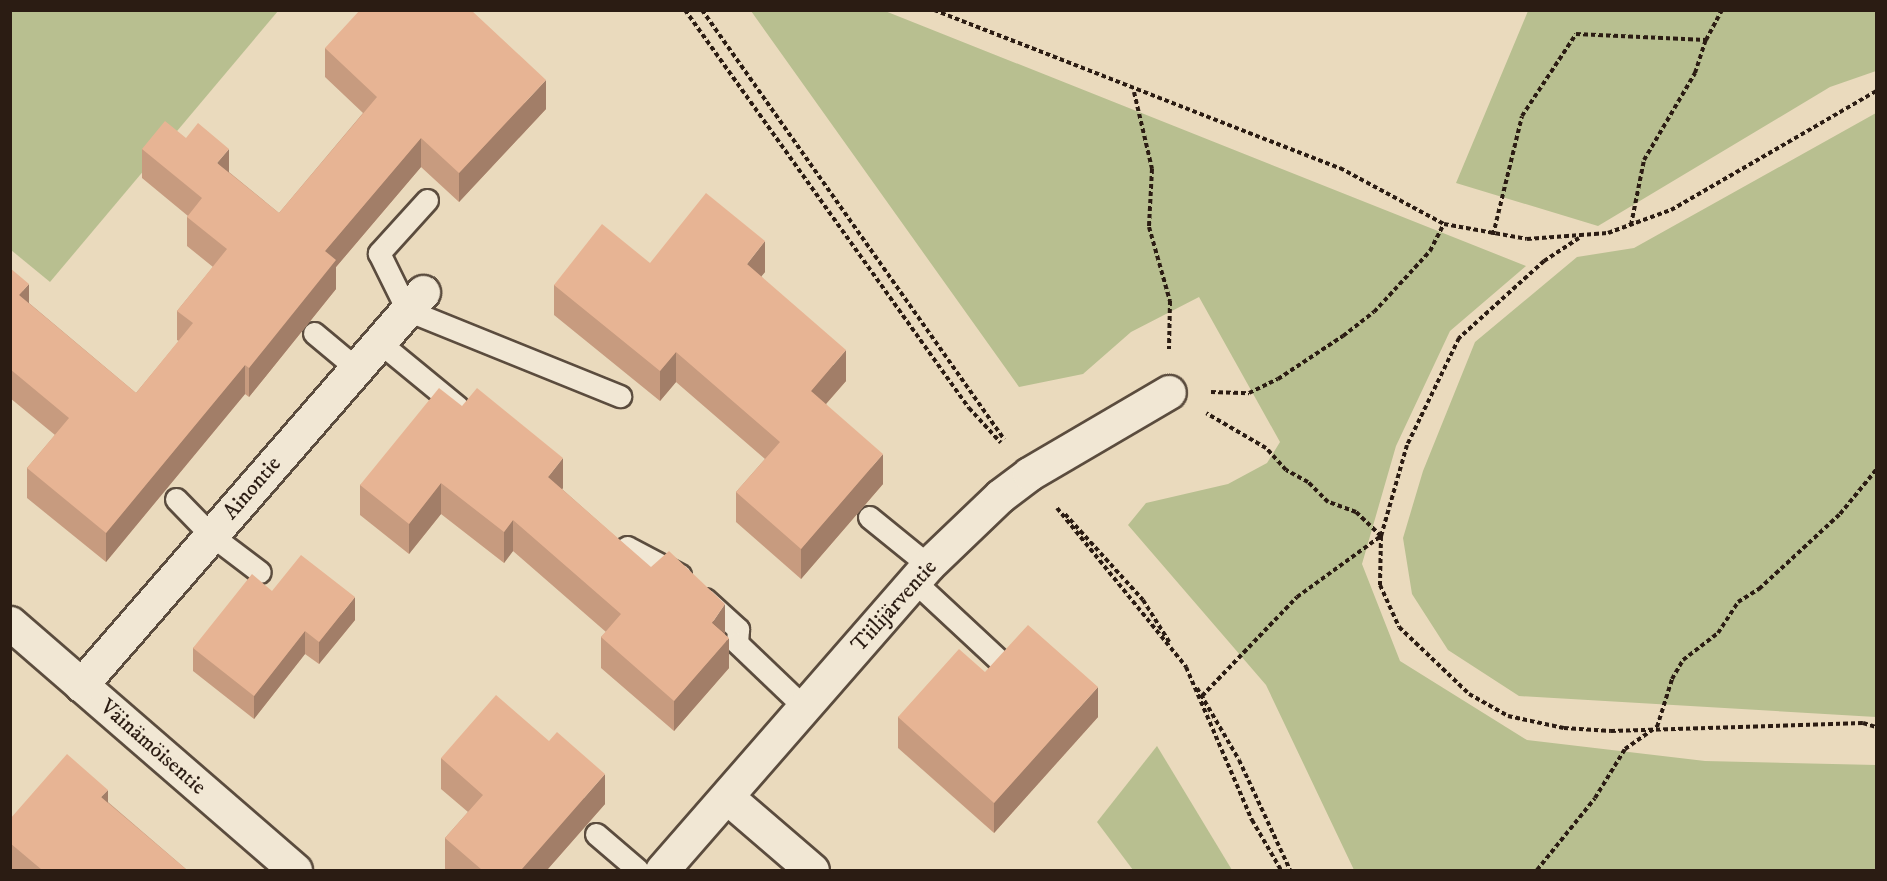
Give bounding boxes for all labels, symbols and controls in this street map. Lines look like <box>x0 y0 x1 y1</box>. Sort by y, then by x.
street label: Ainontie <box>217 451 287 525</box>
street label: Tiilijärventie <box>846 554 942 658</box>
street label: Väinämöisentie <box>94 694 212 800</box>

